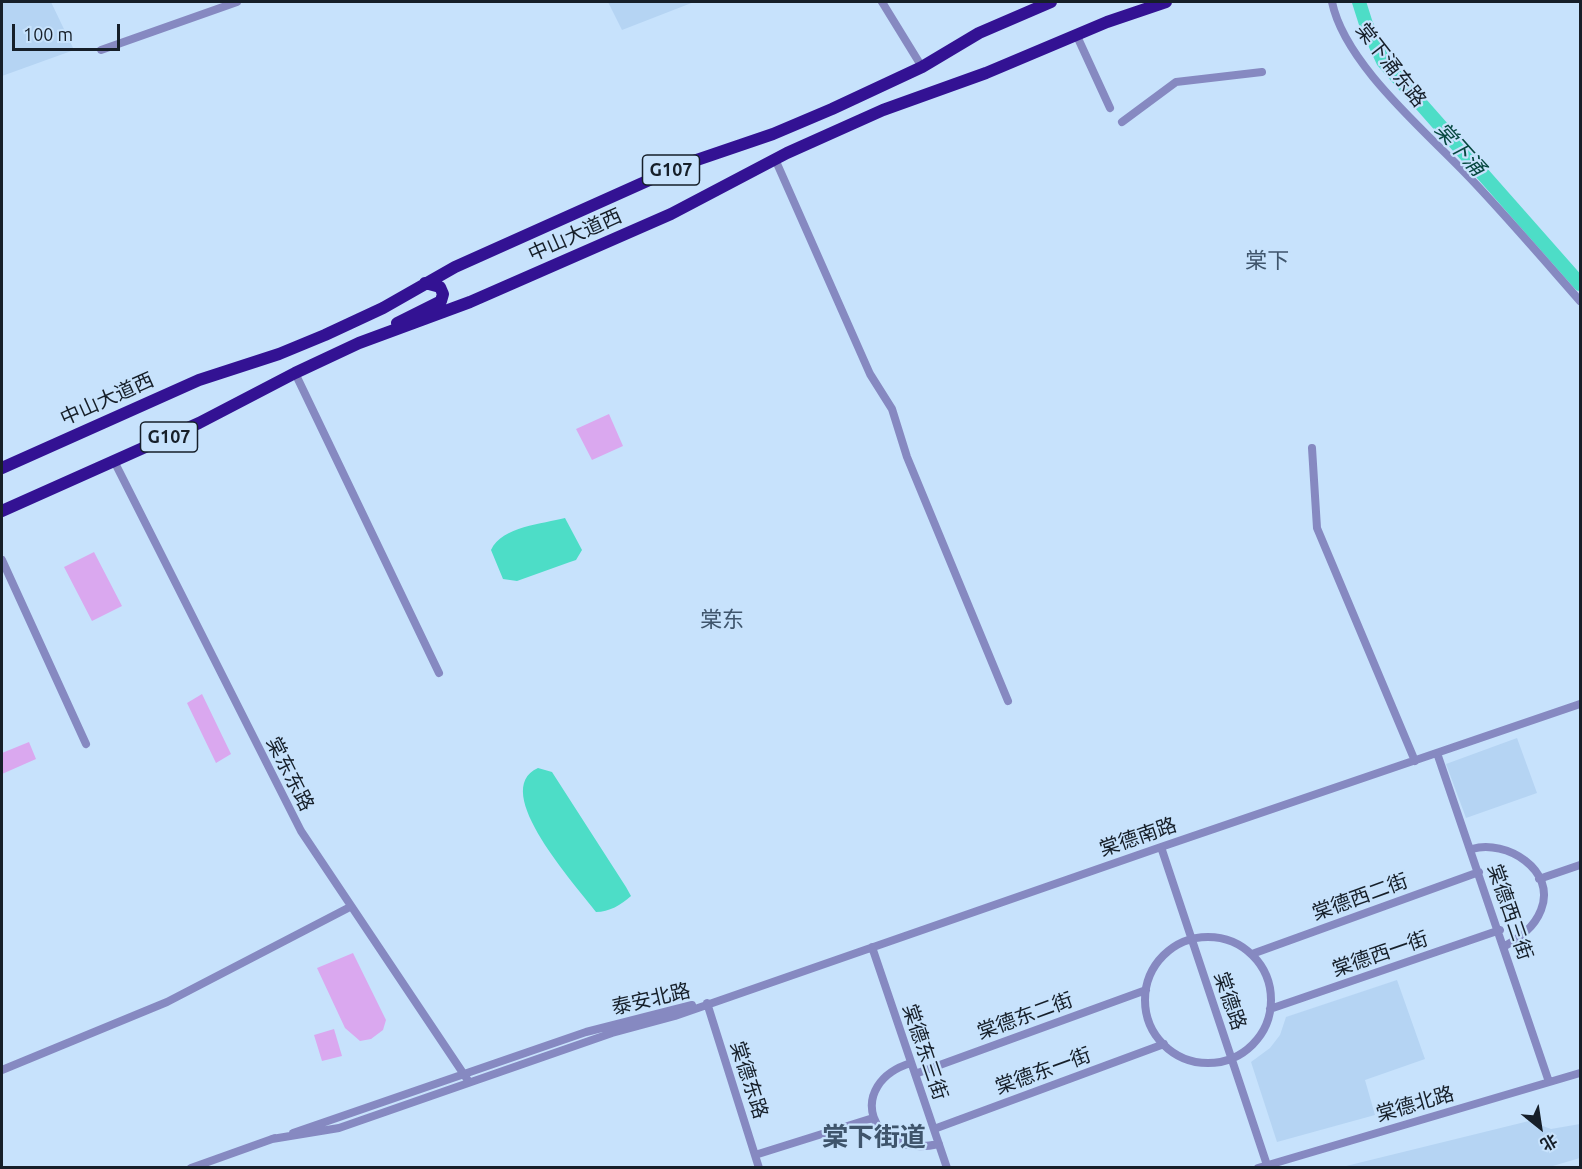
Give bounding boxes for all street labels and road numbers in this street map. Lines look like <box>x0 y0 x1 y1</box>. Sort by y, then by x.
street label: 棠下涌东路 <box>1351 18 1431 112</box>
road number: G107 <box>642 155 700 185</box>
street label: 中山大道西 <box>524 204 626 266</box>
street label: 中山大道西 <box>56 368 158 430</box>
road number: G107 <box>140 422 198 452</box>
street label: 棠东东路 <box>261 733 319 815</box>
street label: 棠德南路 <box>1096 813 1180 861</box>
street label: 棠德西三街 <box>1482 861 1538 963</box>
street label: 棠德西二街 <box>1309 869 1411 925</box>
street label: 棠德西一街 <box>1329 926 1431 982</box>
street label: 棠德路 <box>1209 969 1251 1033</box>
street label: 泰安北路 <box>609 978 693 1020</box>
street label: 棠德东二街 <box>974 988 1076 1044</box>
street label: 棠德东三街 <box>897 1001 953 1103</box>
street label: 棠德东路 <box>725 1038 773 1122</box>
street label: 棠德东一街 <box>992 1043 1094 1099</box>
street label: 棠德北路 <box>1373 1081 1457 1127</box>

